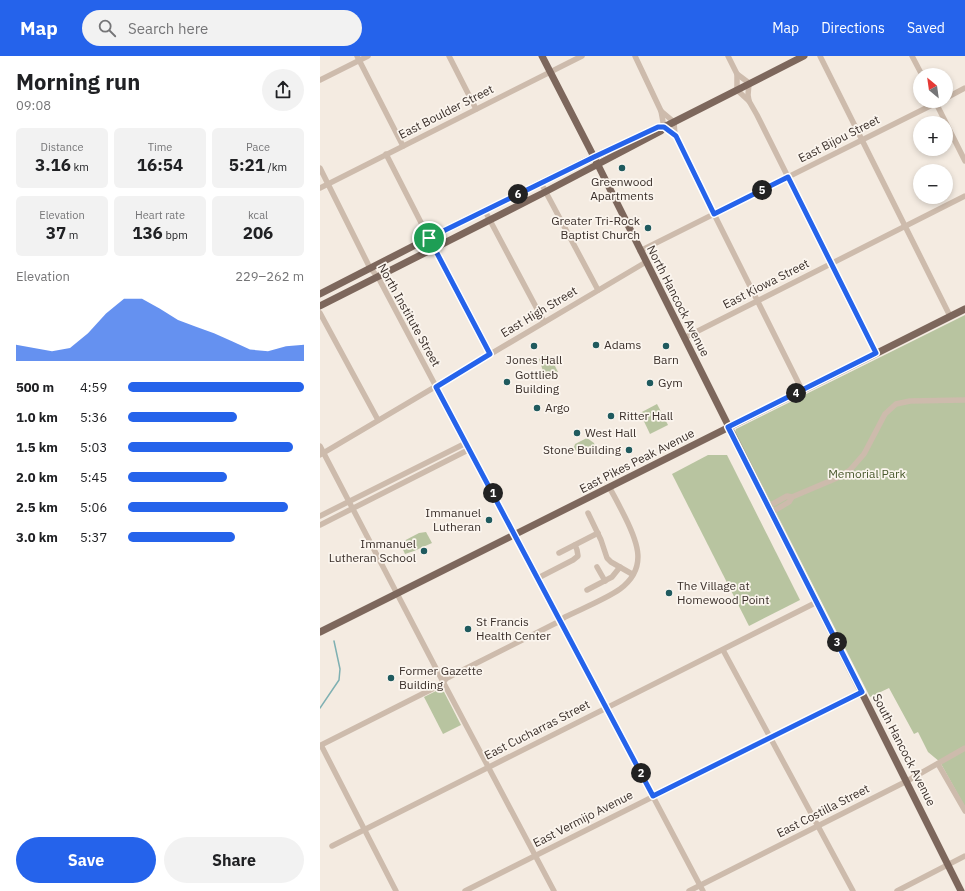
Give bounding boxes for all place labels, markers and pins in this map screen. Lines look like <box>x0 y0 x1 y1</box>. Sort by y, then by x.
marker: Greenwood Apartments <box>617 163 627 173</box>
place label: Greenwood Apartments <box>590 174 654 203</box>
pin: 5 <box>752 180 772 200</box>
pin: 6 <box>508 184 528 204</box>
place label: Greater Tri-Rock Baptist Church <box>551 213 641 242</box>
pin <box>412 221 446 255</box>
marker: Greater Tri-Rock Baptist Church <box>643 223 653 233</box>
place label: Adams <box>604 337 642 352</box>
marker: Adams <box>591 340 601 350</box>
marker: Jones Hall <box>529 341 539 351</box>
marker: Barn <box>661 341 671 351</box>
place label: Jones Hall <box>506 352 562 367</box>
place label: Barn <box>653 352 679 367</box>
place label: Gottlieb Building <box>515 367 560 396</box>
place label: Gym <box>658 375 683 390</box>
marker: Gottlieb Building <box>502 377 512 387</box>
marker: Gym <box>645 378 655 388</box>
pin: 4 <box>786 383 806 403</box>
place label: Argo <box>545 400 570 415</box>
marker: Argo <box>532 403 542 413</box>
place label: Ritter Hall <box>619 408 673 423</box>
marker: Ritter Hall <box>606 411 616 421</box>
place label: West Hall <box>585 425 636 440</box>
marker: West Hall <box>572 428 582 438</box>
place label: Stone Building <box>543 442 622 457</box>
marker: Stone Building <box>624 445 634 455</box>
pin: 1 <box>483 483 503 503</box>
place label: Immanuel Lutheran <box>425 505 481 534</box>
marker: Immanuel Lutheran <box>484 515 494 525</box>
place label: Immanuel Lutheran School <box>329 536 416 565</box>
marker: Immanuel Lutheran School <box>419 546 429 556</box>
place label: The Village at Homewood Point <box>677 578 769 607</box>
marker: The Village at Homewood Point <box>664 588 674 598</box>
place label: St Francis Health Center <box>476 614 551 643</box>
marker: St Francis Health Center <box>463 624 473 634</box>
pin: 3 <box>827 632 847 652</box>
place label: Former Gazette Building <box>399 663 483 692</box>
marker: Former Gazette Building <box>386 673 396 683</box>
pin: 2 <box>631 763 651 783</box>

